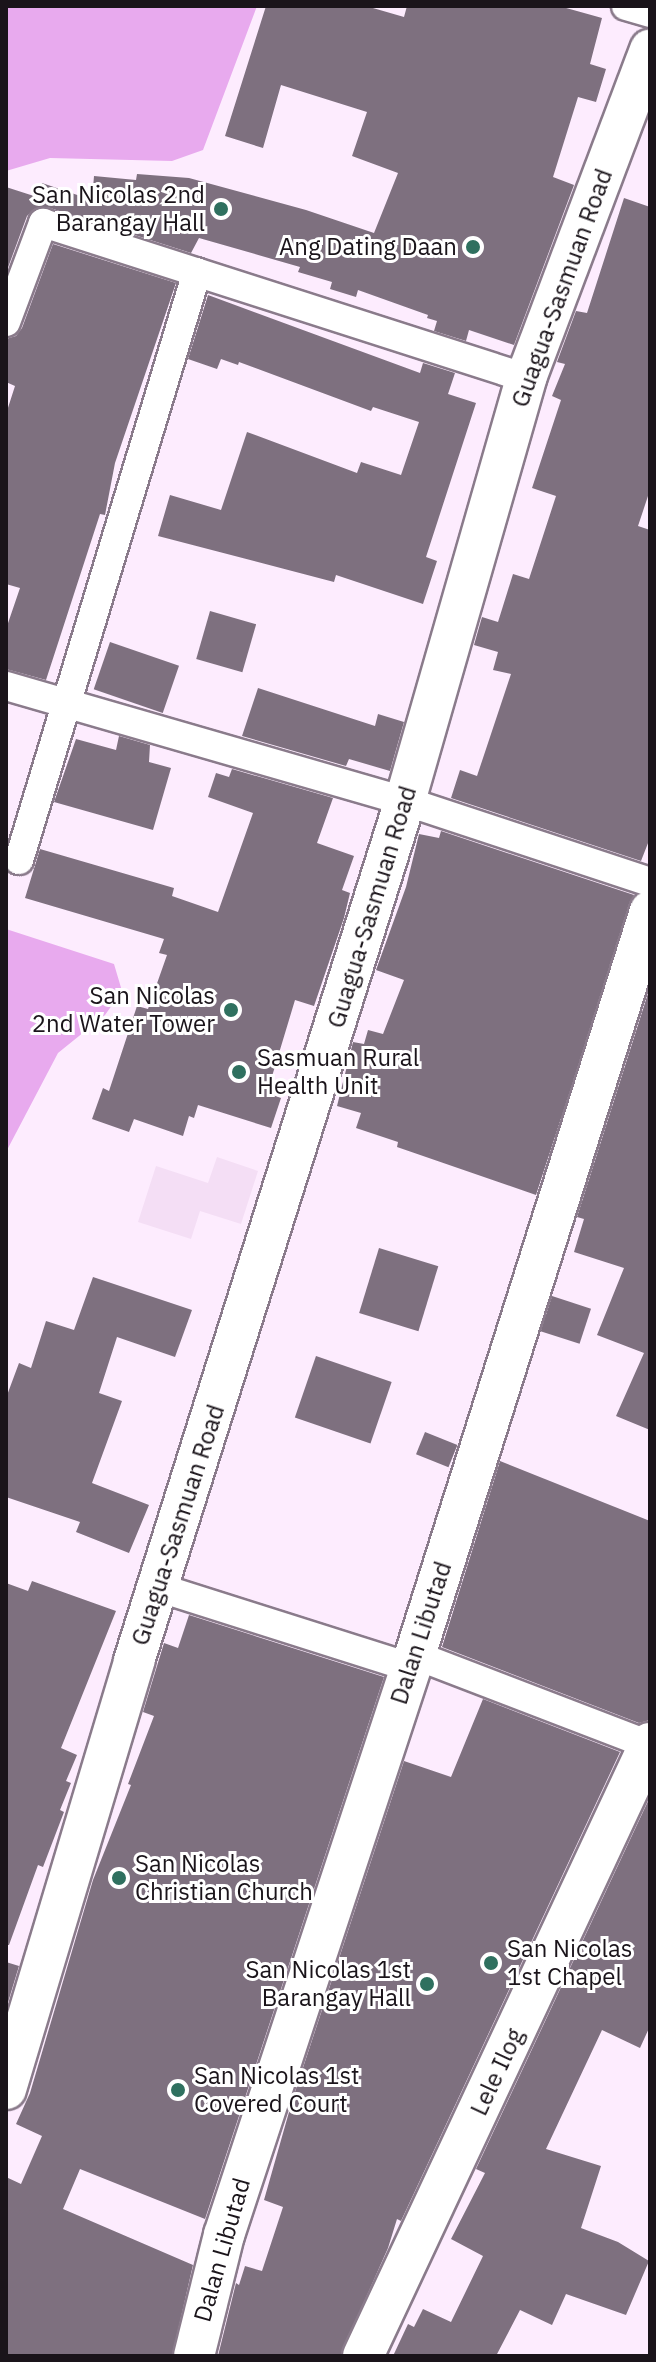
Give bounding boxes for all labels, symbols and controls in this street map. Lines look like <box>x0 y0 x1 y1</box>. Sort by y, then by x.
street label: Guagua-Sasmuan Road <box>505 165 619 411</box>
place label: San Nicolas 2nd Barangay Hall <box>32 181 205 237</box>
marker: San Nicolas 2nd Barangay Hall <box>212 200 230 218</box>
place label: Ang Dating Daan <box>279 233 457 261</box>
marker: Ang Dating Daan <box>464 238 482 256</box>
street label: Guagua-Sasmuan Road <box>321 783 423 1031</box>
place label: San Nicolas 2nd Water Tower <box>32 982 215 1038</box>
marker: San Nicolas 2nd Water Tower <box>222 1001 240 1019</box>
place label: Sasmuan Rural Health Unit <box>257 1044 419 1100</box>
marker: Sasmuan Rural Health Unit <box>228 1061 250 1083</box>
street label: Guagua-Sasmuan Road <box>125 1401 231 1649</box>
street label: Dalan Libutad <box>384 1558 458 1708</box>
place label: San Nicolas Christian Church <box>135 1850 313 1906</box>
marker: San Nicolas Christian Church <box>110 1869 128 1887</box>
place label: San Nicolas 1st Chapel <box>507 1935 632 1991</box>
marker: San Nicolas 1st Chapel <box>482 1954 500 1972</box>
place label: San Nicolas 1st Barangay Hall <box>246 1956 411 2012</box>
marker: San Nicolas 1st Barangay Hall <box>418 1975 436 1993</box>
street label: Lele Ilog <box>464 2024 530 2120</box>
place label: San Nicolas 1st Covered Court <box>194 2062 359 2118</box>
marker: San Nicolas 1st Covered Court <box>169 2081 187 2099</box>
street label: Dalan Libutad <box>188 2175 256 2325</box>

